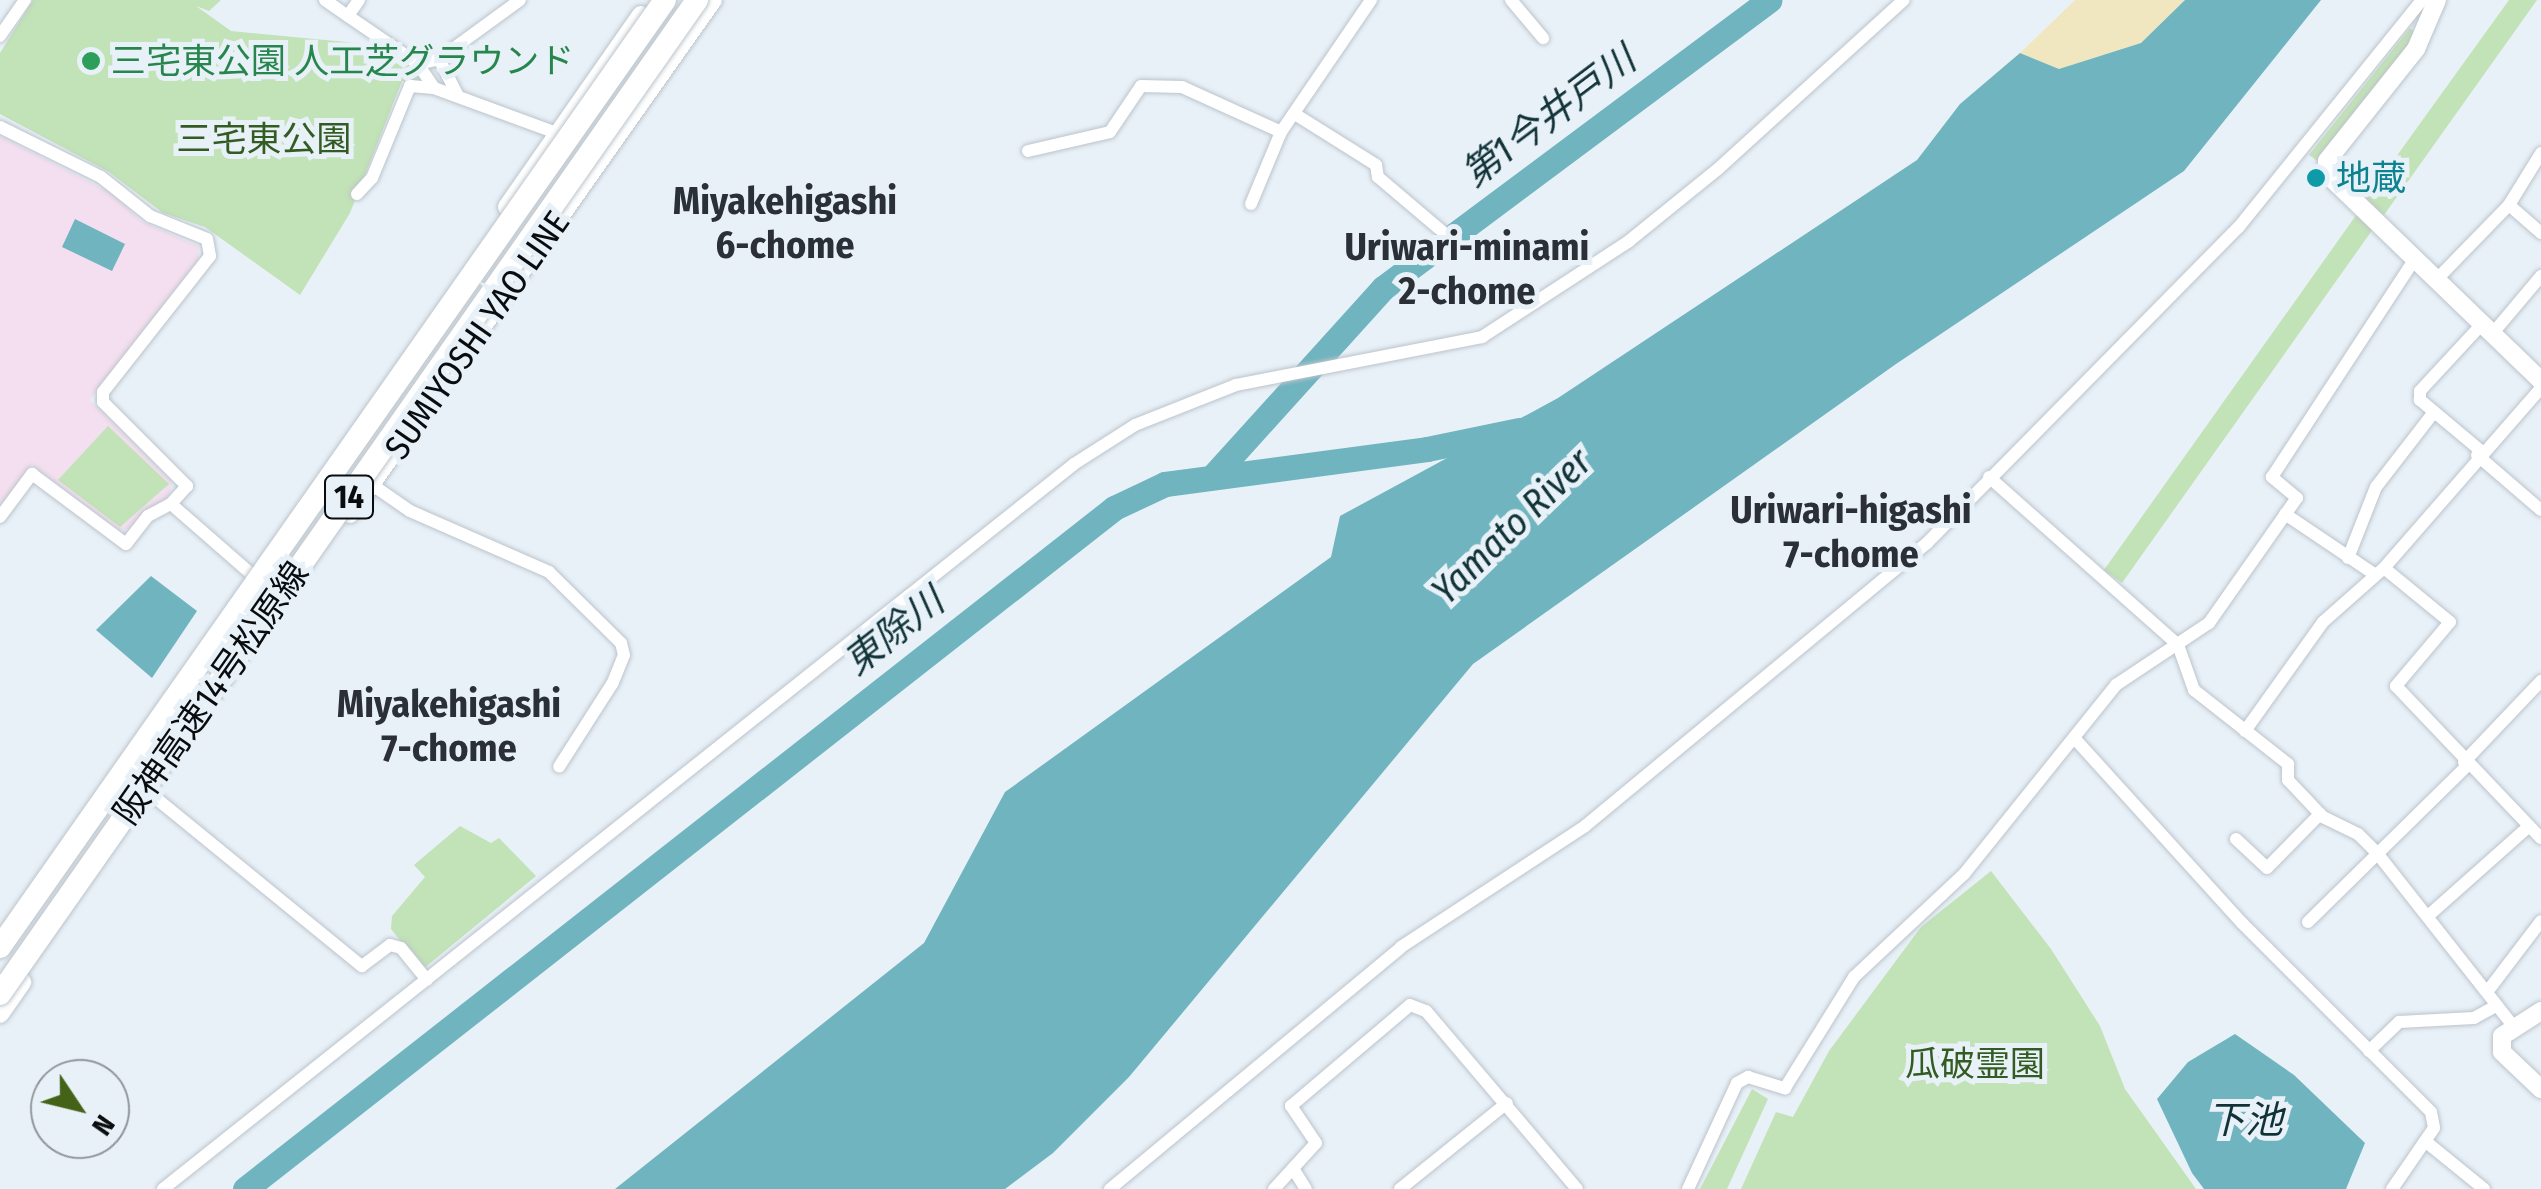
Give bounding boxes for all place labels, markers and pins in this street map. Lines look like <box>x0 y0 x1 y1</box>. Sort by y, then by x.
place label: 三宅東公園 人工芝グラウンド <box>111 40 574 82</box>
marker: 三宅東公園 人工芝グラウンド <box>80 50 102 72</box>
place label: 地蔵 <box>2336 157 2406 199</box>
marker: 地蔵 <box>2305 167 2327 189</box>

